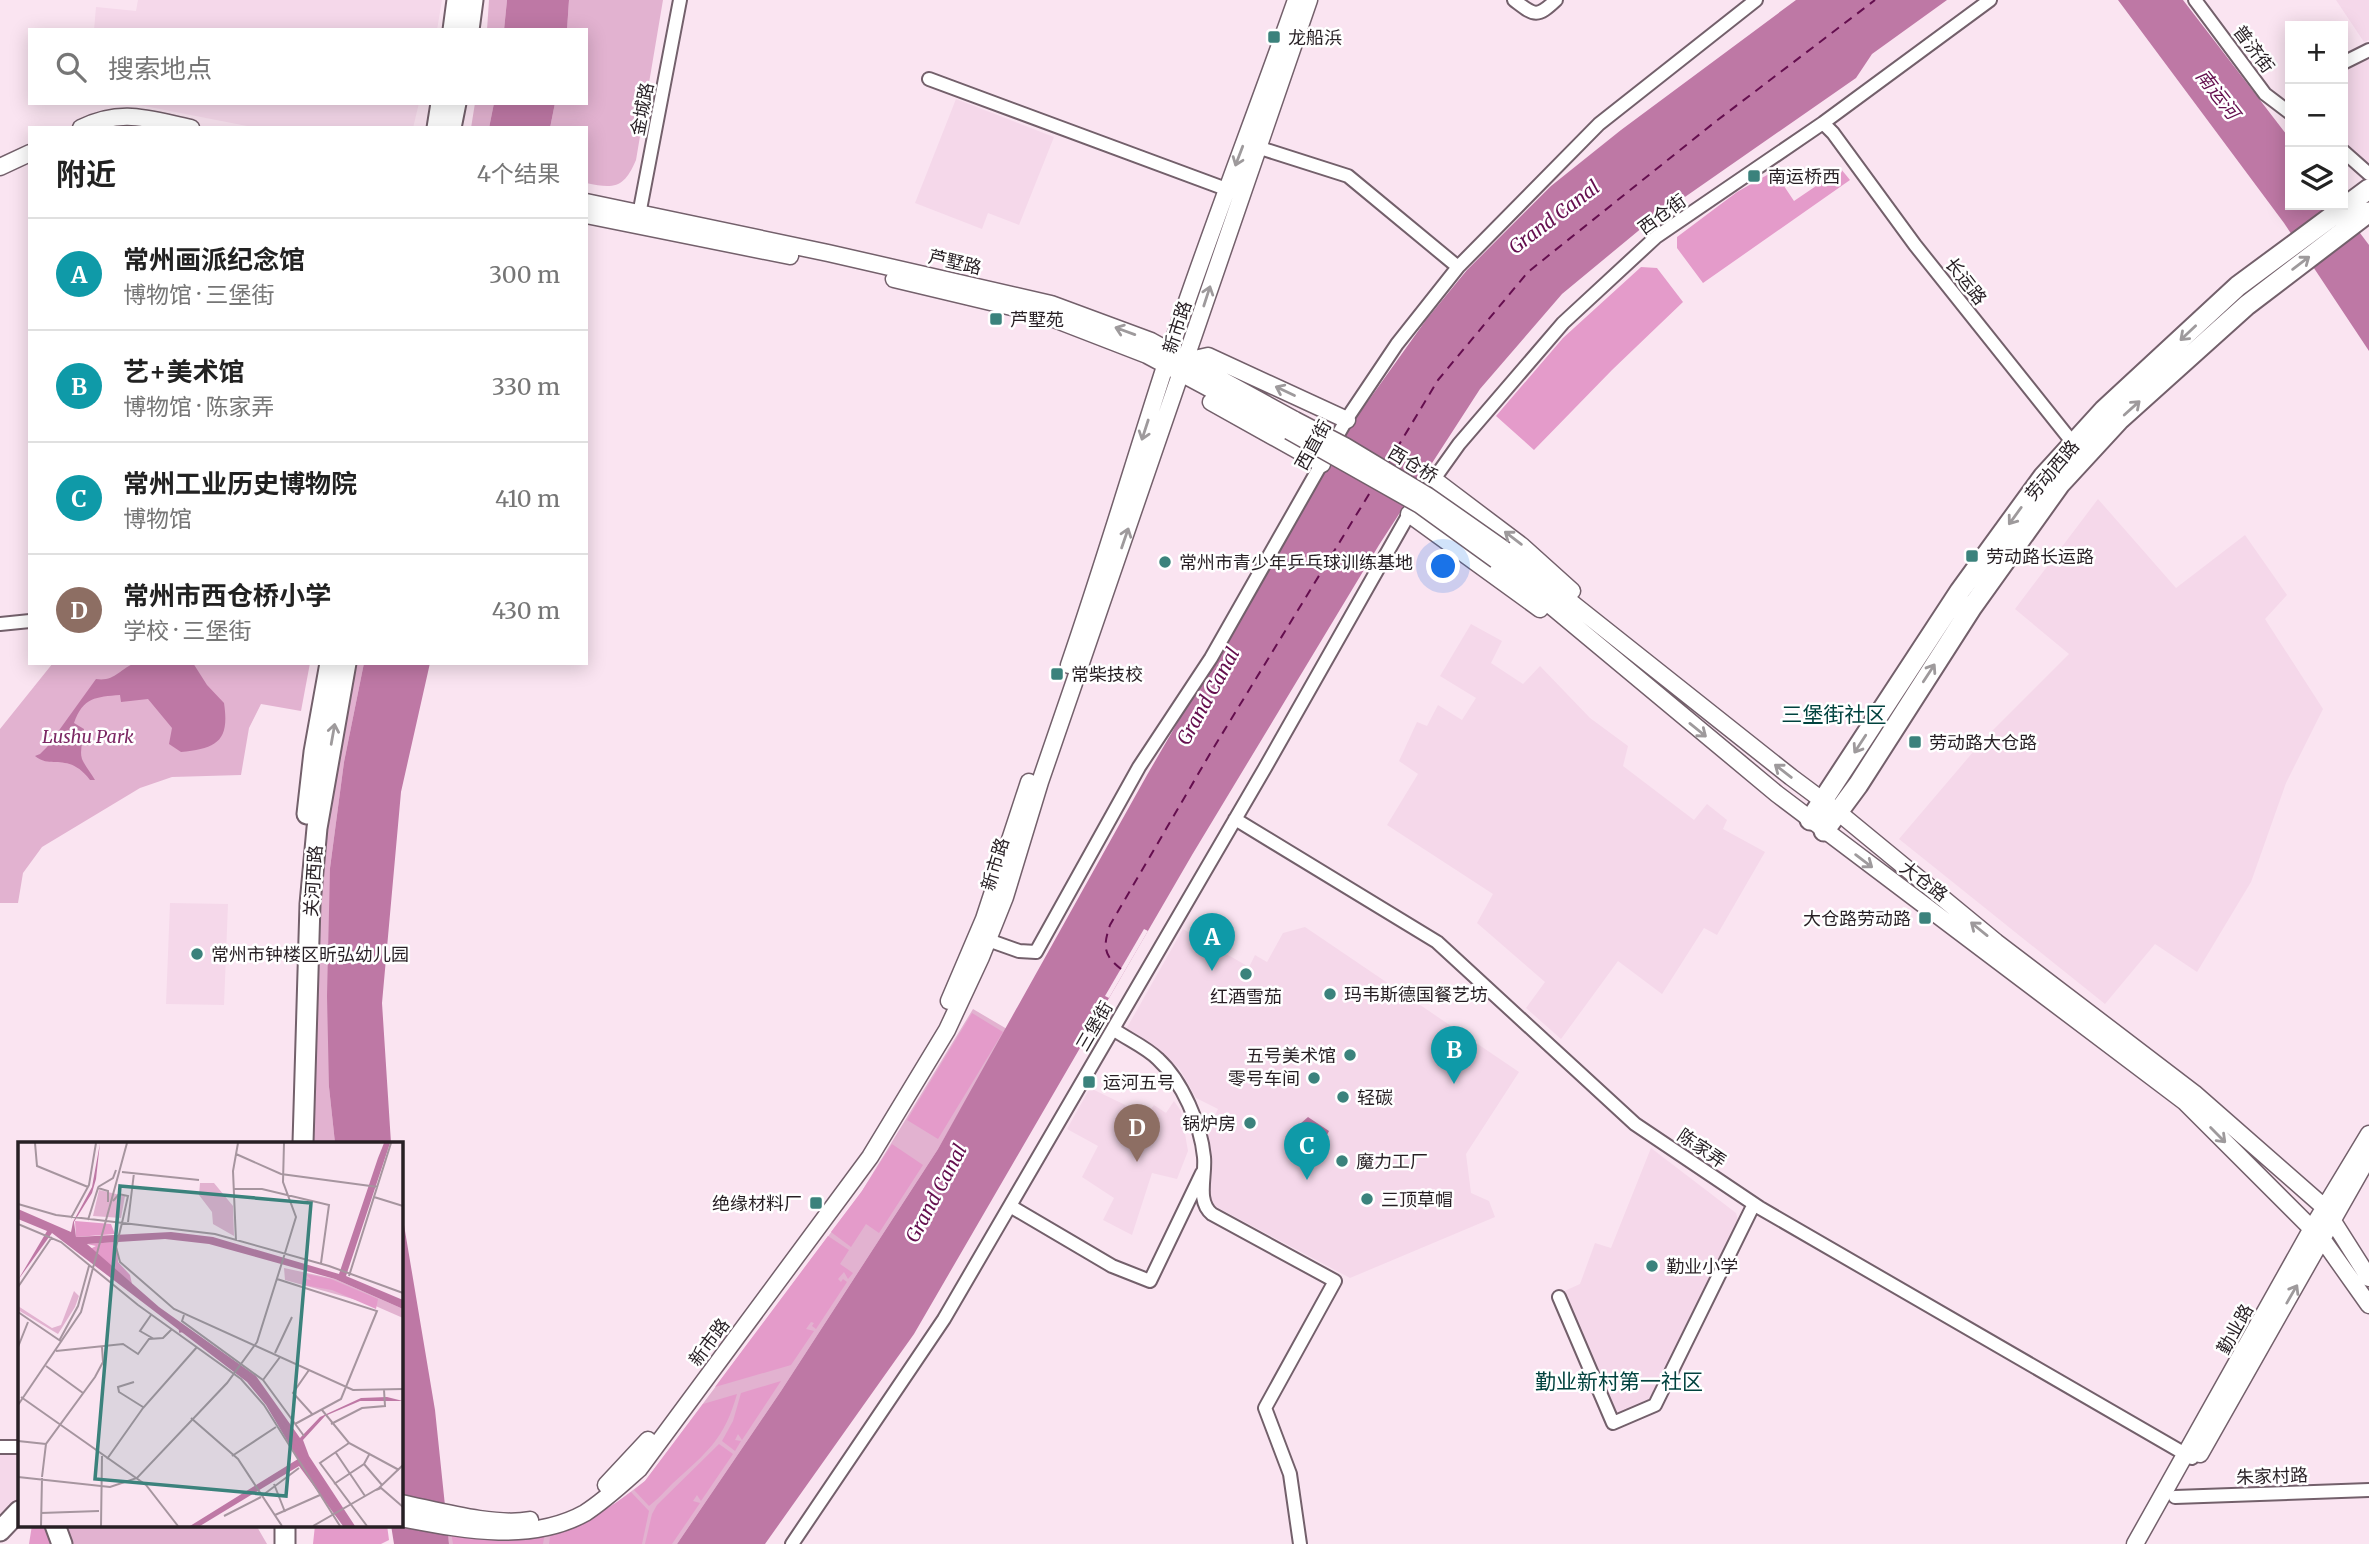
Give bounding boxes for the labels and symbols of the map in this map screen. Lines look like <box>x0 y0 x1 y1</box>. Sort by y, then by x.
street label: 普济街 <box>2229 21 2279 77</box>
place label: 龙船浜 <box>1288 26 1342 49</box>
marker: 龙船浜 <box>1266 29 1282 45</box>
water label: 南运河 <box>2191 64 2247 127</box>
street label: 金城路 <box>626 80 658 138</box>
one-way arrow <box>1232 145 1244 166</box>
place label: 南运桥西 <box>1768 165 1840 188</box>
marker: 南运桥西 <box>1746 168 1762 184</box>
water label: Grand Canal <box>1504 175 1604 259</box>
street label: 西仓街 <box>1633 189 1691 239</box>
street label: 芦墅路 <box>926 245 984 279</box>
street label: 长运路 <box>1940 253 1992 309</box>
one-way arrow <box>2292 256 2310 271</box>
one-way arrow <box>1202 285 1215 307</box>
street label: 新市路 <box>1158 298 1196 356</box>
place label: 芦墅苑 <box>1010 308 1064 331</box>
marker: 芦墅苑 <box>988 311 1004 327</box>
one-way arrow <box>1114 324 1136 336</box>
one-way arrow <box>2180 324 2197 341</box>
one-way arrow <box>1275 384 1296 398</box>
one-way arrow <box>2123 400 2141 416</box>
street label: 西直街 <box>1290 416 1336 474</box>
one-way arrow <box>1138 419 1150 441</box>
street label: 劳动西路 <box>2020 435 2084 505</box>
street label: 西仓桥 <box>1384 440 1442 488</box>
one-way arrow <box>2008 506 2022 525</box>
one-way arrow <box>1120 528 1132 550</box>
one-way arrow <box>1504 531 1522 546</box>
place label: 劳动路长运路 <box>1986 545 2094 568</box>
marker: 劳动路长运路 <box>1964 548 1980 564</box>
your location <box>1426 549 1460 583</box>
place label: 常州市青少年乒乓球训练基地 <box>1179 551 1413 574</box>
marker: 常州市青少年乒乓球训练基地 <box>1157 554 1173 570</box>
water label: Grand Canal <box>1171 643 1245 749</box>
place label: 常柴技校 <box>1071 663 1143 686</box>
one-way arrow <box>1923 664 1937 684</box>
marker: 常柴技校 <box>1049 666 1065 682</box>
district label: 三堡街社区 <box>1782 701 1887 728</box>
one-way arrow <box>1689 722 1707 737</box>
one-way arrow <box>327 723 340 746</box>
park label: Lushu Park <box>42 725 134 748</box>
place label: 劳动路大仓路 <box>1929 731 2037 754</box>
one-way arrow <box>1852 734 1867 753</box>
marker: 劳动路大仓路 <box>1907 734 1923 750</box>
one-way arrow <box>1774 763 1792 779</box>
street label: 新市路 <box>976 835 1014 893</box>
street label: 关河西路 <box>299 844 327 918</box>
one-way arrow <box>1854 854 1873 868</box>
street label: 大仓路 <box>1896 856 1952 906</box>
place label: 大仓路劳动路 <box>1803 907 1911 930</box>
marker: 大仓路劳动路 <box>1917 910 1933 926</box>
pin: A <box>1189 913 1235 971</box>
one-way arrow <box>1970 921 1988 936</box>
place label: 常州市钟楼区昕弘幼儿园 <box>211 943 409 966</box>
marker: 常州市钟楼区昕弘幼儿园 <box>189 946 205 962</box>
marker: 红酒雪茄 <box>1238 966 1254 982</box>
place label: 玛韦斯德国餐艺坊 <box>1344 983 1488 1006</box>
place label: 红酒雪茄 <box>1210 985 1282 1008</box>
marker: 玛韦斯德国餐艺坊 <box>1322 986 1338 1002</box>
street label: 三堡街 <box>1071 997 1117 1055</box>
pin: B <box>1431 1026 1477 1084</box>
place label: 五号美术馆 <box>1246 1044 1336 1067</box>
marker: 五号美术馆 <box>1342 1047 1358 1063</box>
place label: 零号车间 <box>1228 1067 1300 1090</box>
marker: 零号车间 <box>1306 1070 1322 1086</box>
place label: 运河五号 <box>1103 1071 1175 1094</box>
marker: 运河五号 <box>1081 1074 1097 1090</box>
place label: 轻碳 <box>1357 1086 1393 1109</box>
marker: 轻碳 <box>1335 1089 1351 1105</box>
pin: D <box>1114 1104 1160 1162</box>
place label: 锅炉房 <box>1182 1112 1236 1135</box>
marker: 锅炉房 <box>1242 1115 1258 1131</box>
pin: C <box>1284 1122 1330 1180</box>
street label: 陈家弄 <box>1673 1123 1731 1173</box>
one-way arrow <box>2209 1126 2226 1143</box>
water label: Grand Canal <box>900 1140 972 1246</box>
inset map <box>18 1142 402 1526</box>
place label: 魔力工厂 <box>1356 1150 1428 1173</box>
marker: 魔力工厂 <box>1334 1153 1350 1169</box>
place label: 三顶草帽 <box>1381 1188 1453 1211</box>
marker: 三顶草帽 <box>1359 1191 1375 1207</box>
place label: 绝缘材料厂 <box>712 1192 802 1215</box>
marker: 绝缘材料厂 <box>808 1195 824 1211</box>
place label: 勤业小学 <box>1666 1255 1738 1278</box>
marker: 勤业小学 <box>1644 1258 1660 1274</box>
one-way arrow <box>2285 1284 2299 1304</box>
street label: 勤业路 <box>2212 1300 2258 1358</box>
street label: 新市路 <box>684 1314 734 1370</box>
district label: 勤业新村第一社区 <box>1535 1368 1703 1395</box>
street label: 朱家村路 <box>2236 1463 2308 1489</box>

